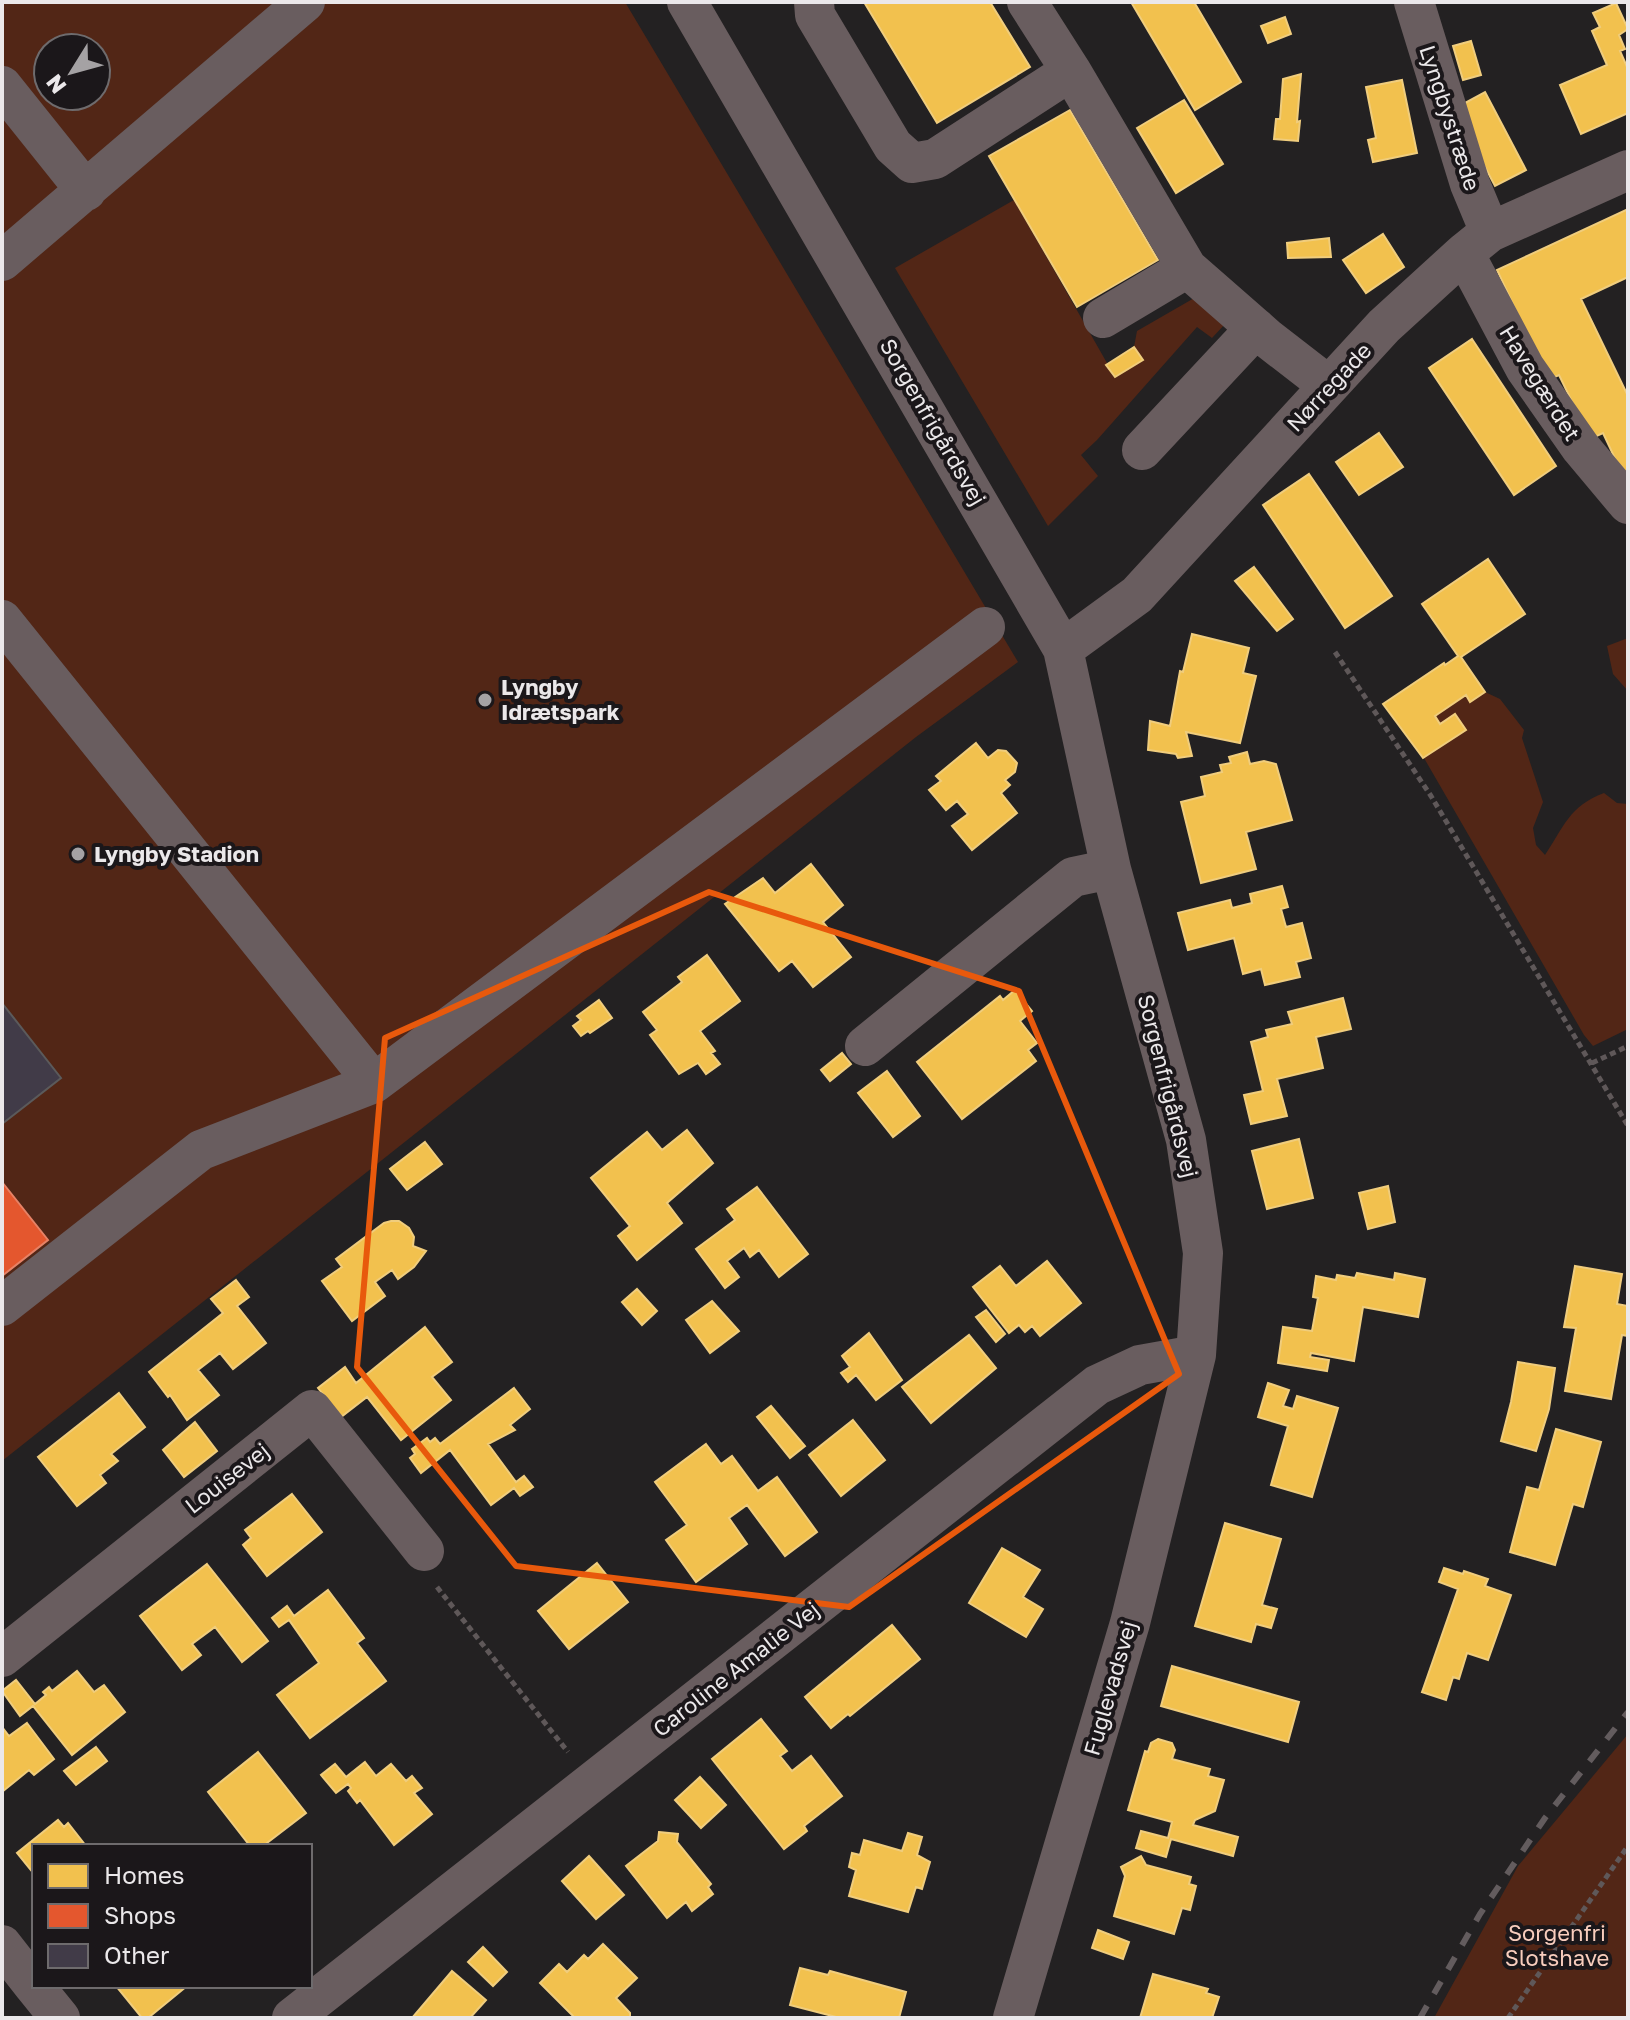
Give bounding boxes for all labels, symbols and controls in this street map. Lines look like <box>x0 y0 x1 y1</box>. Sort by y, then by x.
north arrow <box>32 32 112 112</box>
street label: Lyngbystræde <box>1414 42 1487 194</box>
text: N <box>40 70 71 99</box>
street label: Havegærdet <box>1494 320 1587 445</box>
street label: Sorgenfrigårdsvej <box>875 334 992 510</box>
street label: Nørregade <box>1281 337 1377 437</box>
place label: Lyngby Idrætspark <box>501 673 620 725</box>
marker: Lyngby Idrætspark <box>476 691 494 709</box>
place label: Lyngby Stadion <box>94 840 259 867</box>
marker: Lyngby Stadion <box>69 845 87 863</box>
street label: Sorgenfrigårdsvej <box>1133 991 1204 1180</box>
street label: Louisevej <box>179 1436 274 1519</box>
street label: Caroline Amalie Vej <box>647 1595 824 1742</box>
street label: Fuglevadsvej <box>1077 1617 1142 1758</box>
legend <box>32 1844 312 1988</box>
text: Homes <box>104 1860 185 1889</box>
text: Shops <box>104 1900 176 1929</box>
park label: Sorgenfri Slotshave <box>1505 1919 1609 1971</box>
text: Other <box>104 1940 169 1969</box>

